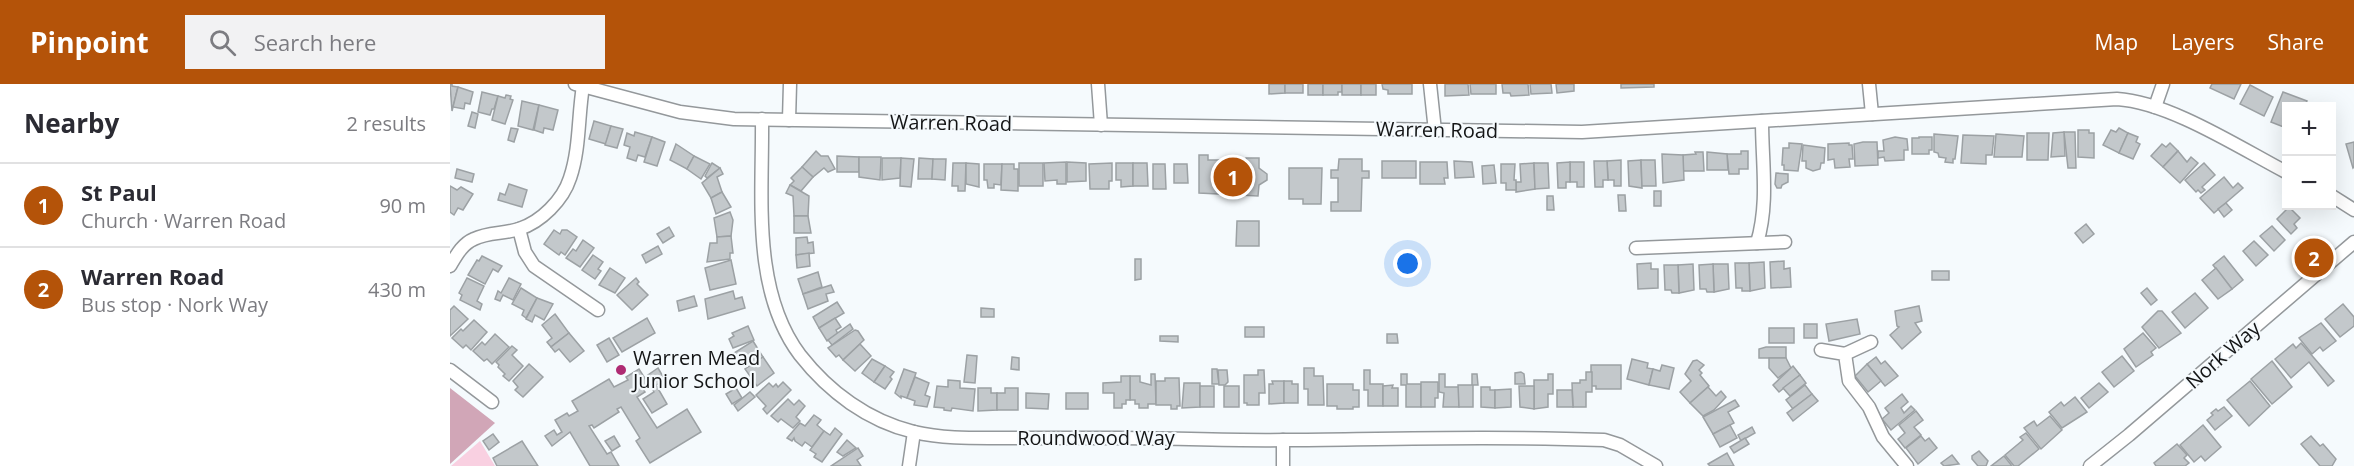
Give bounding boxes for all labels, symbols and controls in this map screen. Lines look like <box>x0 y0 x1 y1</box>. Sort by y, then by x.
search box <box>185 15 605 69</box>
text: Pinpoint <box>30 23 149 61</box>
icon: search <box>206 26 239 59</box>
text: Search here <box>254 27 376 57</box>
text: Map <box>2095 28 2138 56</box>
text: Layers <box>2171 28 2235 56</box>
text: Share <box>2268 28 2324 56</box>
map controls <box>2282 102 2336 210</box>
button: + <box>2282 102 2336 156</box>
text: Nearby <box>24 105 119 141</box>
street label: Warren Road <box>890 108 1012 137</box>
text: 2 results <box>346 110 426 137</box>
street label: Warren Road <box>1376 115 1498 144</box>
pin: 1 <box>1214 154 1252 200</box>
button: − <box>2282 156 2336 210</box>
text: St Paul <box>81 177 157 207</box>
text: 1 <box>38 192 49 219</box>
text: 90 m <box>379 192 426 219</box>
text: Church · Warren Road <box>81 207 286 234</box>
pin: 2 <box>2294 236 2334 280</box>
your location <box>1393 249 1422 278</box>
text: Warren Road <box>81 261 224 291</box>
text: 2 <box>38 276 49 303</box>
text: 430 m <box>368 276 426 303</box>
text: Bus stop · Nork Way <box>81 291 268 318</box>
street label: Nork Way <box>2180 314 2266 395</box>
place label: Warren Mead Junior School <box>631 344 760 394</box>
marker: Warren Mead Junior School <box>614 363 628 377</box>
street label: Roundwood Way <box>1017 424 1176 451</box>

